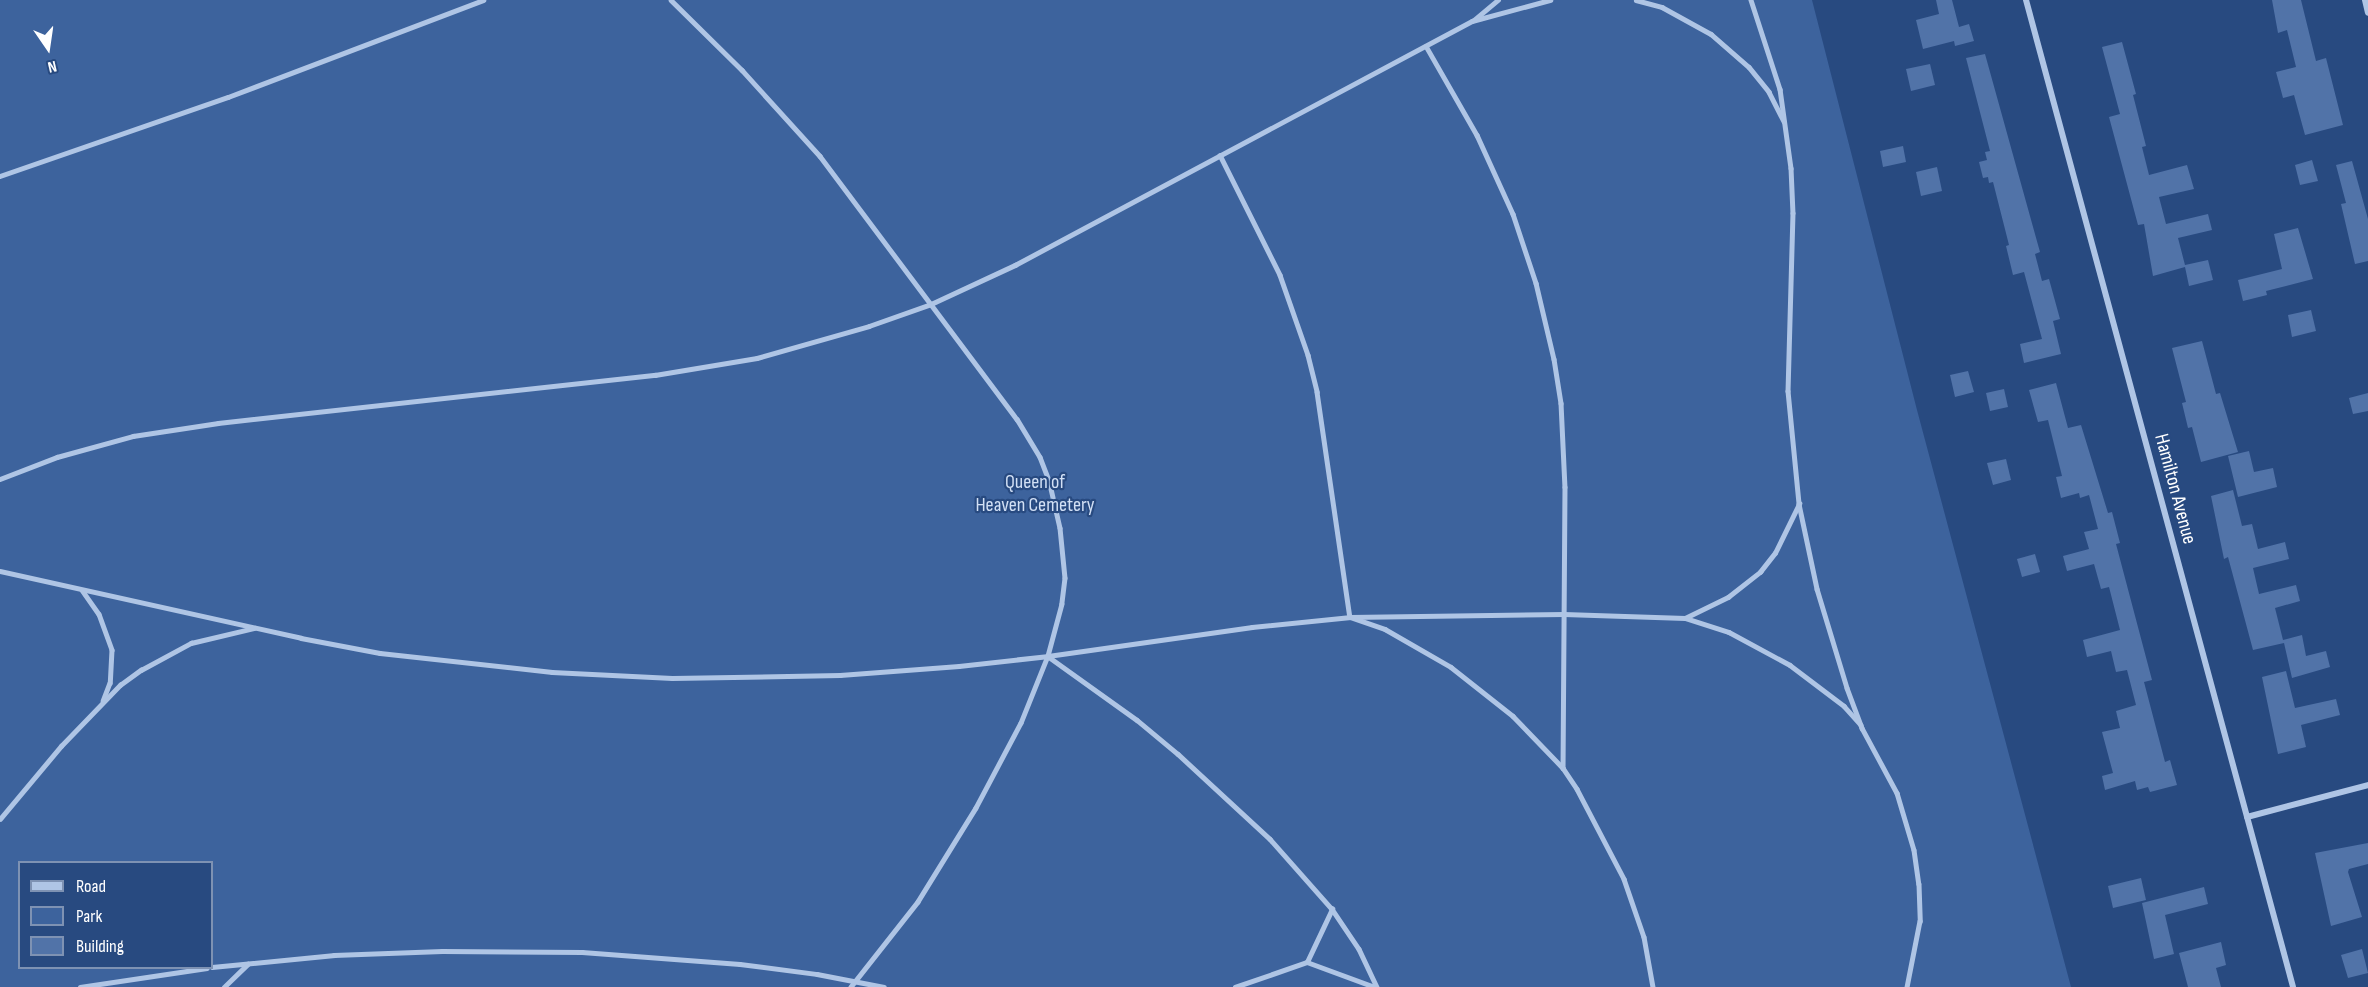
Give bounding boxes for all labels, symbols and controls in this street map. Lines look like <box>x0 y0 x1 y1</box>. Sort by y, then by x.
north arrow <box>18 18 78 78</box>
text: N <box>46 56 58 76</box>
street label: Hamilton Avenue <box>2149 431 2201 547</box>
park label: Queen of Heaven Cemetery <box>975 470 1095 517</box>
legend <box>18 861 213 969</box>
text: Road <box>76 876 106 897</box>
text: Park <box>76 906 102 927</box>
text: Building <box>76 936 124 957</box>

